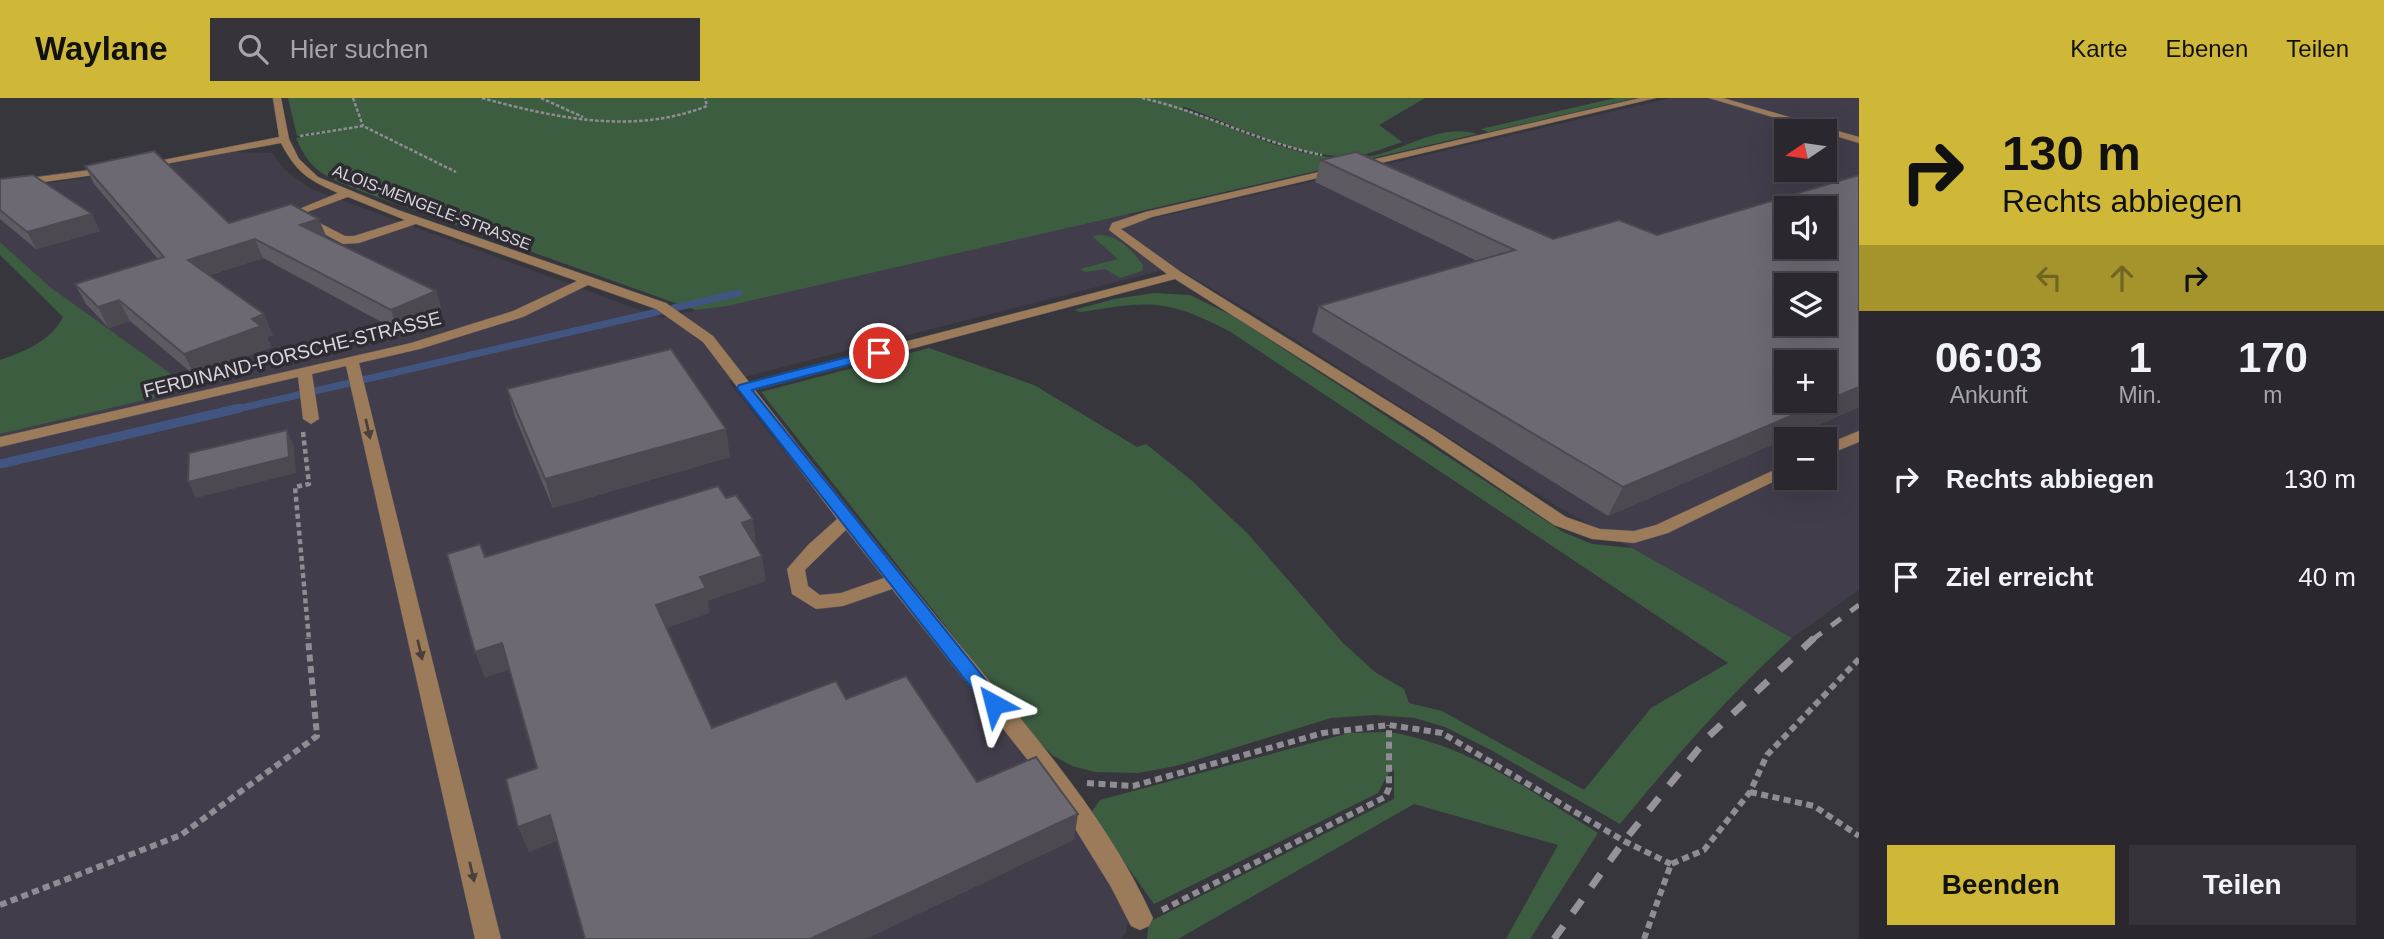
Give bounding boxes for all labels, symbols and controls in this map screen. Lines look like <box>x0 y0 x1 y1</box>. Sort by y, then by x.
search box <box>210 18 700 81</box>
text: Waylane <box>35 30 168 67</box>
icon: search <box>234 30 272 68</box>
text: Hier suchen <box>290 34 428 64</box>
text: Karte <box>2070 35 2128 62</box>
text: Ebenen <box>2166 35 2248 62</box>
text: Teilen <box>2286 35 2349 62</box>
north arrow <box>1774 119 1838 182</box>
map controls <box>1774 119 1837 490</box>
icon: right <box>1887 126 1978 217</box>
text: 130 m <box>2002 126 2141 180</box>
street label: ALOIS-MENGELE-STRASSE <box>330 162 533 253</box>
text: Rechts abbiegen <box>2002 183 2242 219</box>
button: sound <box>1774 196 1837 259</box>
icon: left <box>2030 259 2068 297</box>
icon: ahead <box>2103 259 2141 297</box>
icon: right <box>2176 259 2214 297</box>
button: layers <box>1774 273 1837 336</box>
street label: FERDINAND-PORSCHE-STRASSE <box>141 307 443 402</box>
pin <box>849 323 909 383</box>
icon: arrive <box>860 334 898 372</box>
text: 06:03 <box>1935 334 2042 381</box>
text: 1 <box>2128 334 2152 381</box>
text: 170 <box>2238 334 2308 381</box>
button: + <box>1774 350 1837 413</box>
text: Ankunft <box>1950 382 2028 408</box>
text: Min. <box>2118 382 2162 408</box>
text: m <box>2263 382 2283 408</box>
one-way arrow <box>362 418 373 440</box>
button: − <box>1774 427 1837 490</box>
icon: right <box>1887 460 1925 498</box>
text: Rechts abbiegen <box>1946 464 2154 494</box>
text: 130 m <box>2284 464 2356 494</box>
icon: arrive <box>1887 558 1925 596</box>
text: Ziel erreicht <box>1946 562 2093 592</box>
text: 40 m <box>2298 562 2356 592</box>
one-way arrow <box>415 639 426 661</box>
position arrow <box>957 667 1031 741</box>
button: Beenden <box>1887 845 2115 925</box>
button: Teilen <box>2129 845 2356 925</box>
one-way arrow <box>467 861 478 883</box>

